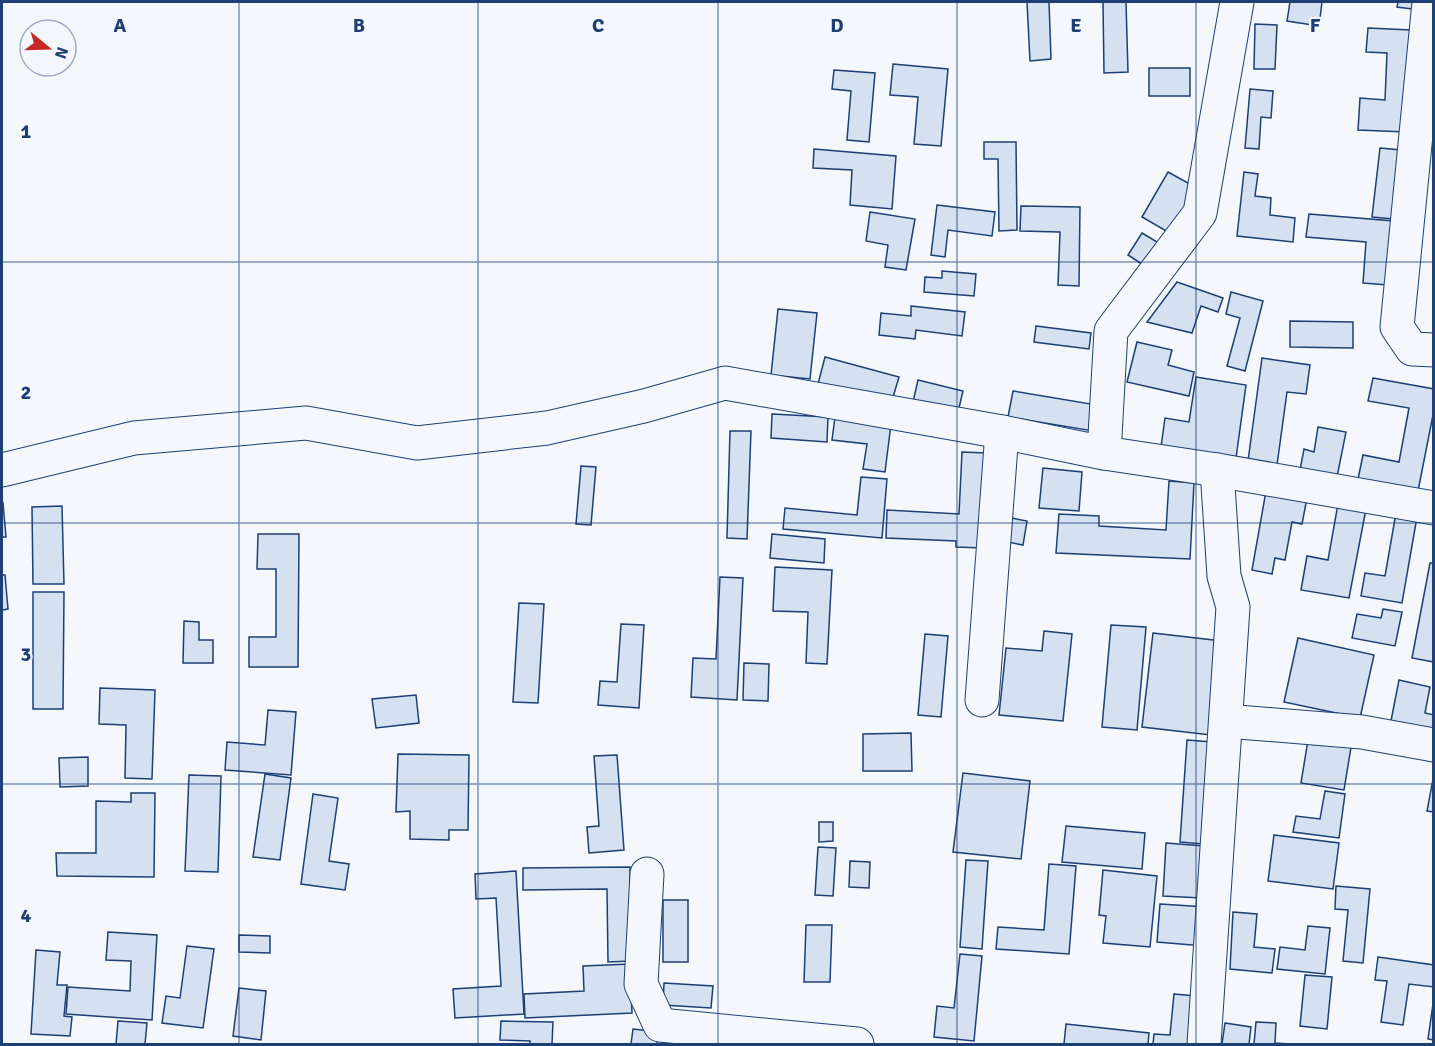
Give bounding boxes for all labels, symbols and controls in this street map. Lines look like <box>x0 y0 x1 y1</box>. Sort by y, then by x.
text: A <box>114 13 127 38</box>
text: B <box>353 13 365 38</box>
text: C <box>592 13 604 38</box>
text: D <box>830 13 844 38</box>
text: E <box>1070 13 1082 38</box>
text: F <box>1310 13 1321 38</box>
north arrow <box>18 18 78 78</box>
text: N <box>50 44 73 61</box>
text: 1 <box>21 119 32 144</box>
text: 2 <box>21 380 31 405</box>
text: 3 <box>21 642 31 667</box>
text: 4 <box>21 903 32 928</box>

